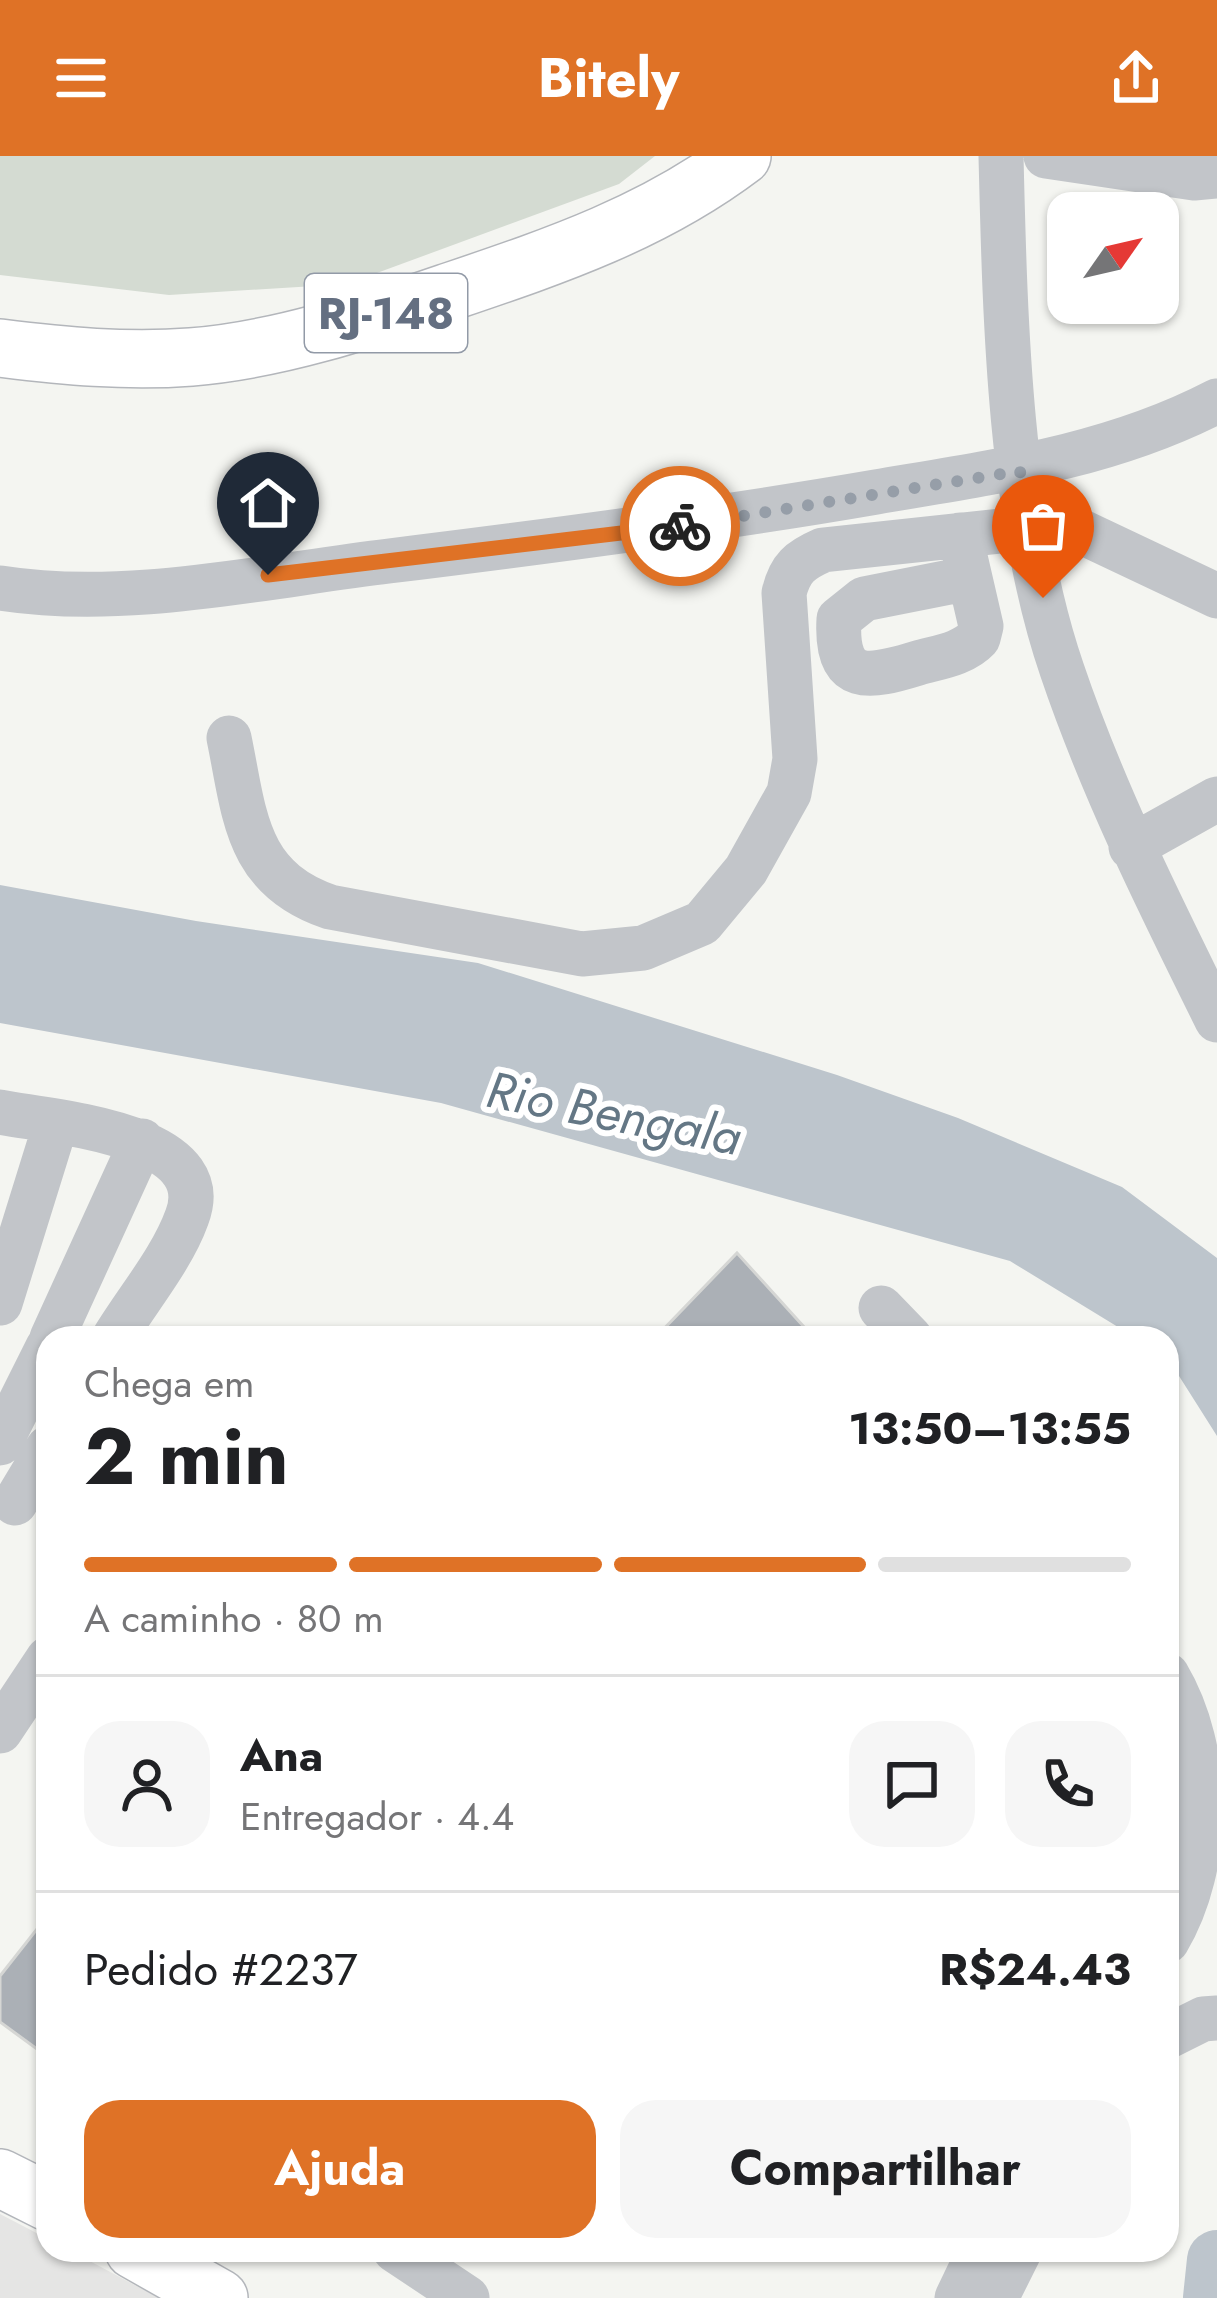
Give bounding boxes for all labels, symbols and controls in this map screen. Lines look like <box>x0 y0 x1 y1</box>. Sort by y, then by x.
text: Bitely <box>538 39 679 117</box>
icon: menu <box>48 45 114 111</box>
icon: share <box>1103 45 1169 111</box>
north arrow <box>1047 192 1179 324</box>
map controls <box>1047 192 1179 324</box>
road number: RJ-148 <box>305 274 467 352</box>
pin <box>217 452 319 575</box>
courier <box>620 466 740 586</box>
icon: home <box>235 470 301 536</box>
pin <box>992 475 1094 598</box>
icon: bike <box>647 493 713 559</box>
icon: bag <box>1010 493 1076 559</box>
water label: Rio Bengala <box>480 1052 748 1174</box>
text: Chega em <box>84 1355 254 1412</box>
text: 13:50–13:55 <box>848 1396 1131 1461</box>
text: 2 min <box>84 1401 289 1513</box>
text: A caminho · 80 m <box>84 1590 384 1647</box>
button: person <box>84 1721 210 1847</box>
button: chat <box>849 1721 975 1847</box>
button: phone <box>1005 1721 1131 1847</box>
text: Ana <box>240 1723 323 1788</box>
text: Entregador · 4.4 <box>240 1788 514 1845</box>
text: Pedido #2237 <box>84 1937 358 2002</box>
text: R$24.43 <box>939 1937 1131 2002</box>
button: Ajuda <box>84 2100 596 2238</box>
button: Compartilhar <box>620 2100 1131 2238</box>

